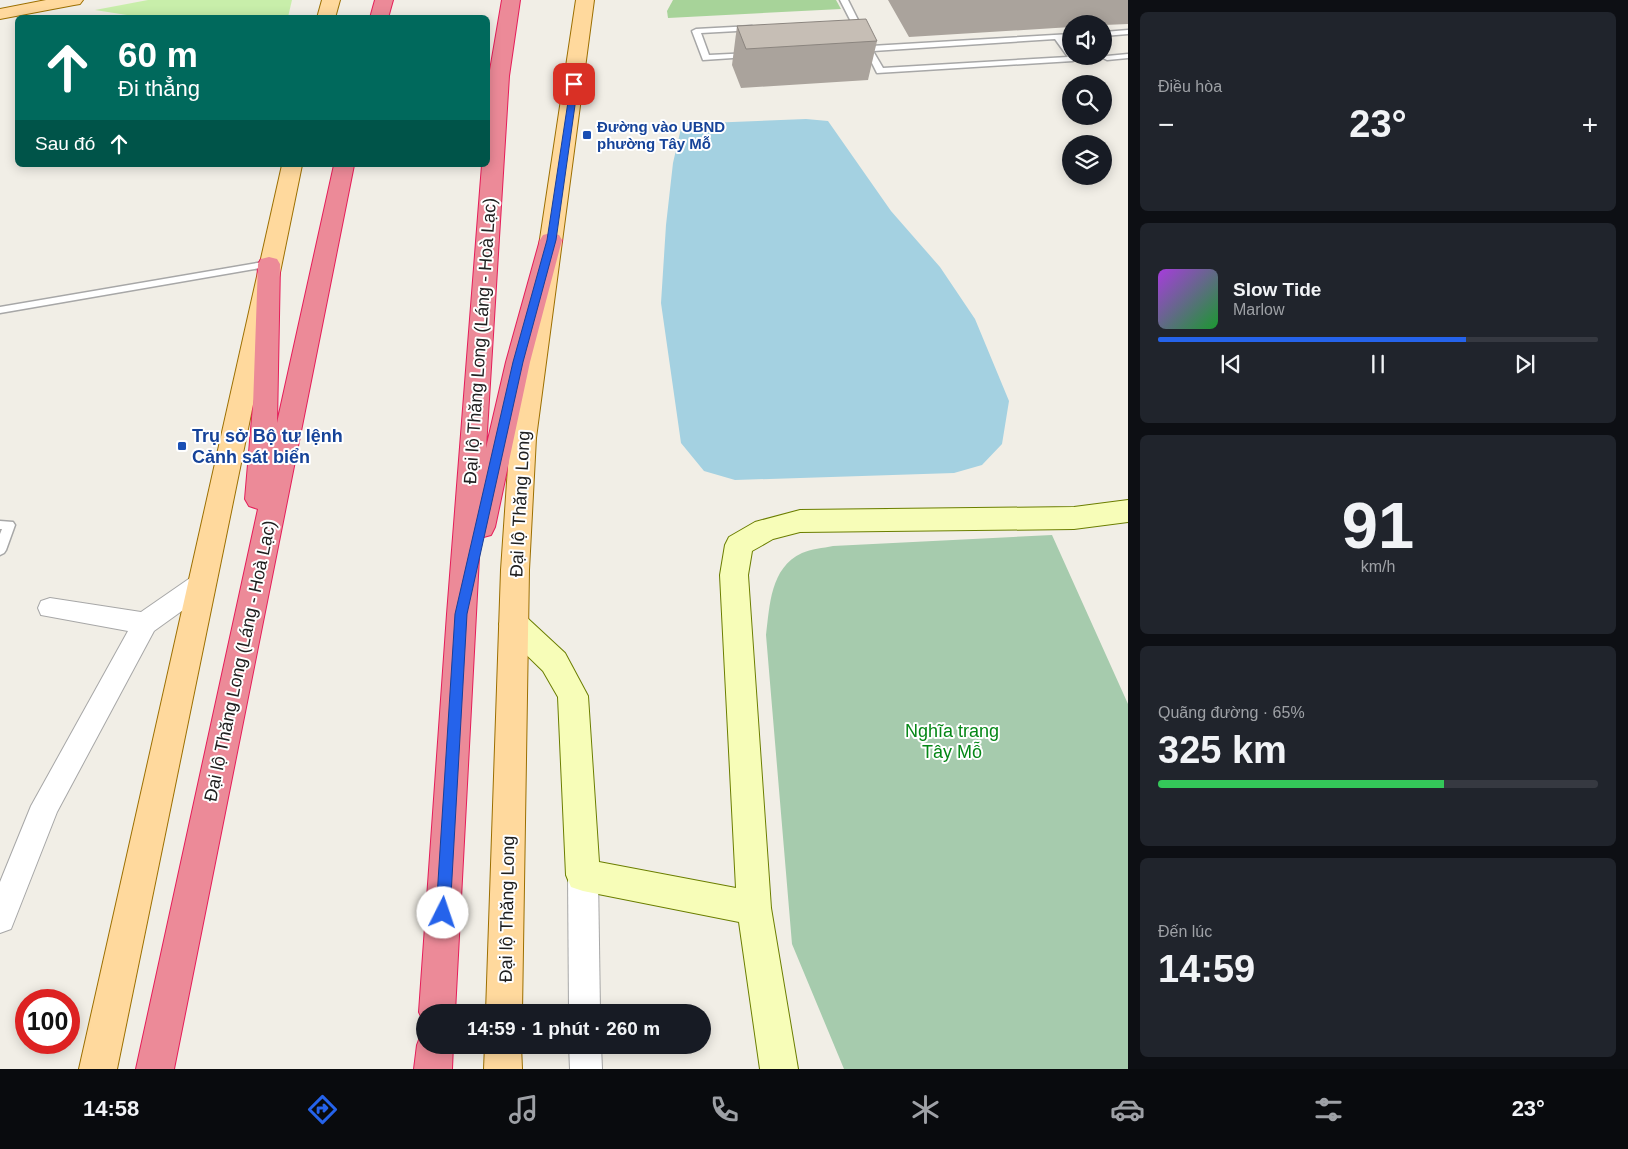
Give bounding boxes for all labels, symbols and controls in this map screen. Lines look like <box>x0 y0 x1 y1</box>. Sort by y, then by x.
map controls <box>1062 15 1112 185</box>
button: sound <box>1062 15 1112 65</box>
icon: ahead <box>35 35 100 100</box>
text: 60 m <box>118 35 198 74</box>
pin <box>553 63 595 105</box>
icon: arrive <box>560 70 588 98</box>
button: search <box>1062 75 1112 125</box>
text: Đi thẳng <box>118 76 200 101</box>
text: Điều hòa <box>1158 78 1222 95</box>
text: 23° <box>1349 103 1407 145</box>
text: − <box>1158 109 1174 140</box>
text: + <box>1582 109 1598 140</box>
place label: Đường vào UBND phường Tây Mỗ <box>597 118 725 152</box>
marker: Đường vào UBND phường Tây Mỗ <box>581 129 593 141</box>
icon: ahead <box>105 130 133 158</box>
text: Sau đó <box>35 133 95 154</box>
button: layers <box>1062 135 1112 185</box>
street label: Đại lộ Thăng Long (Láng - Hoà Lạc) <box>460 197 500 485</box>
text: Slow Tide <box>1233 279 1321 300</box>
text: Marlow <box>1233 301 1285 318</box>
icon: previous <box>1217 350 1245 378</box>
icon: pause <box>1364 350 1392 378</box>
icon: next <box>1511 350 1539 378</box>
place label: Trụ sở Bộ tư lệnh Cảnh sát biển <box>192 426 343 467</box>
street label: Đại lộ Thăng Long <box>506 430 534 578</box>
marker: Trụ sở Bộ tư lệnh Cảnh sát biển <box>176 440 188 452</box>
text: 91 <box>1342 489 1414 562</box>
street label: Đại lộ Thăng Long (Láng - Hoà Lạc) <box>200 519 280 803</box>
text: km/h <box>1361 558 1395 575</box>
text: Quãng đường · 65% <box>1158 704 1305 721</box>
park label: Nghĩa trang Tây Mỗ <box>905 721 999 762</box>
text: 325 km <box>1158 729 1287 771</box>
street label: Đại lộ Thăng Long <box>496 835 518 983</box>
position arrow <box>416 886 468 938</box>
text: Đến lúc <box>1158 923 1212 940</box>
text: 14:59 <box>1158 948 1255 990</box>
speed limit sign: 100 <box>15 989 80 1054</box>
text: 14:59 · 1 phút · 260 m <box>467 1018 660 1039</box>
icon: directions <box>305 1092 340 1127</box>
icon: music <box>506 1092 541 1127</box>
icon: phone <box>707 1092 742 1127</box>
icon: climate <box>908 1092 943 1127</box>
icon: car <box>1110 1092 1145 1127</box>
icon: filters <box>1311 1092 1346 1127</box>
text: 14:58 <box>83 1096 139 1121</box>
text: 23° <box>1512 1096 1545 1121</box>

